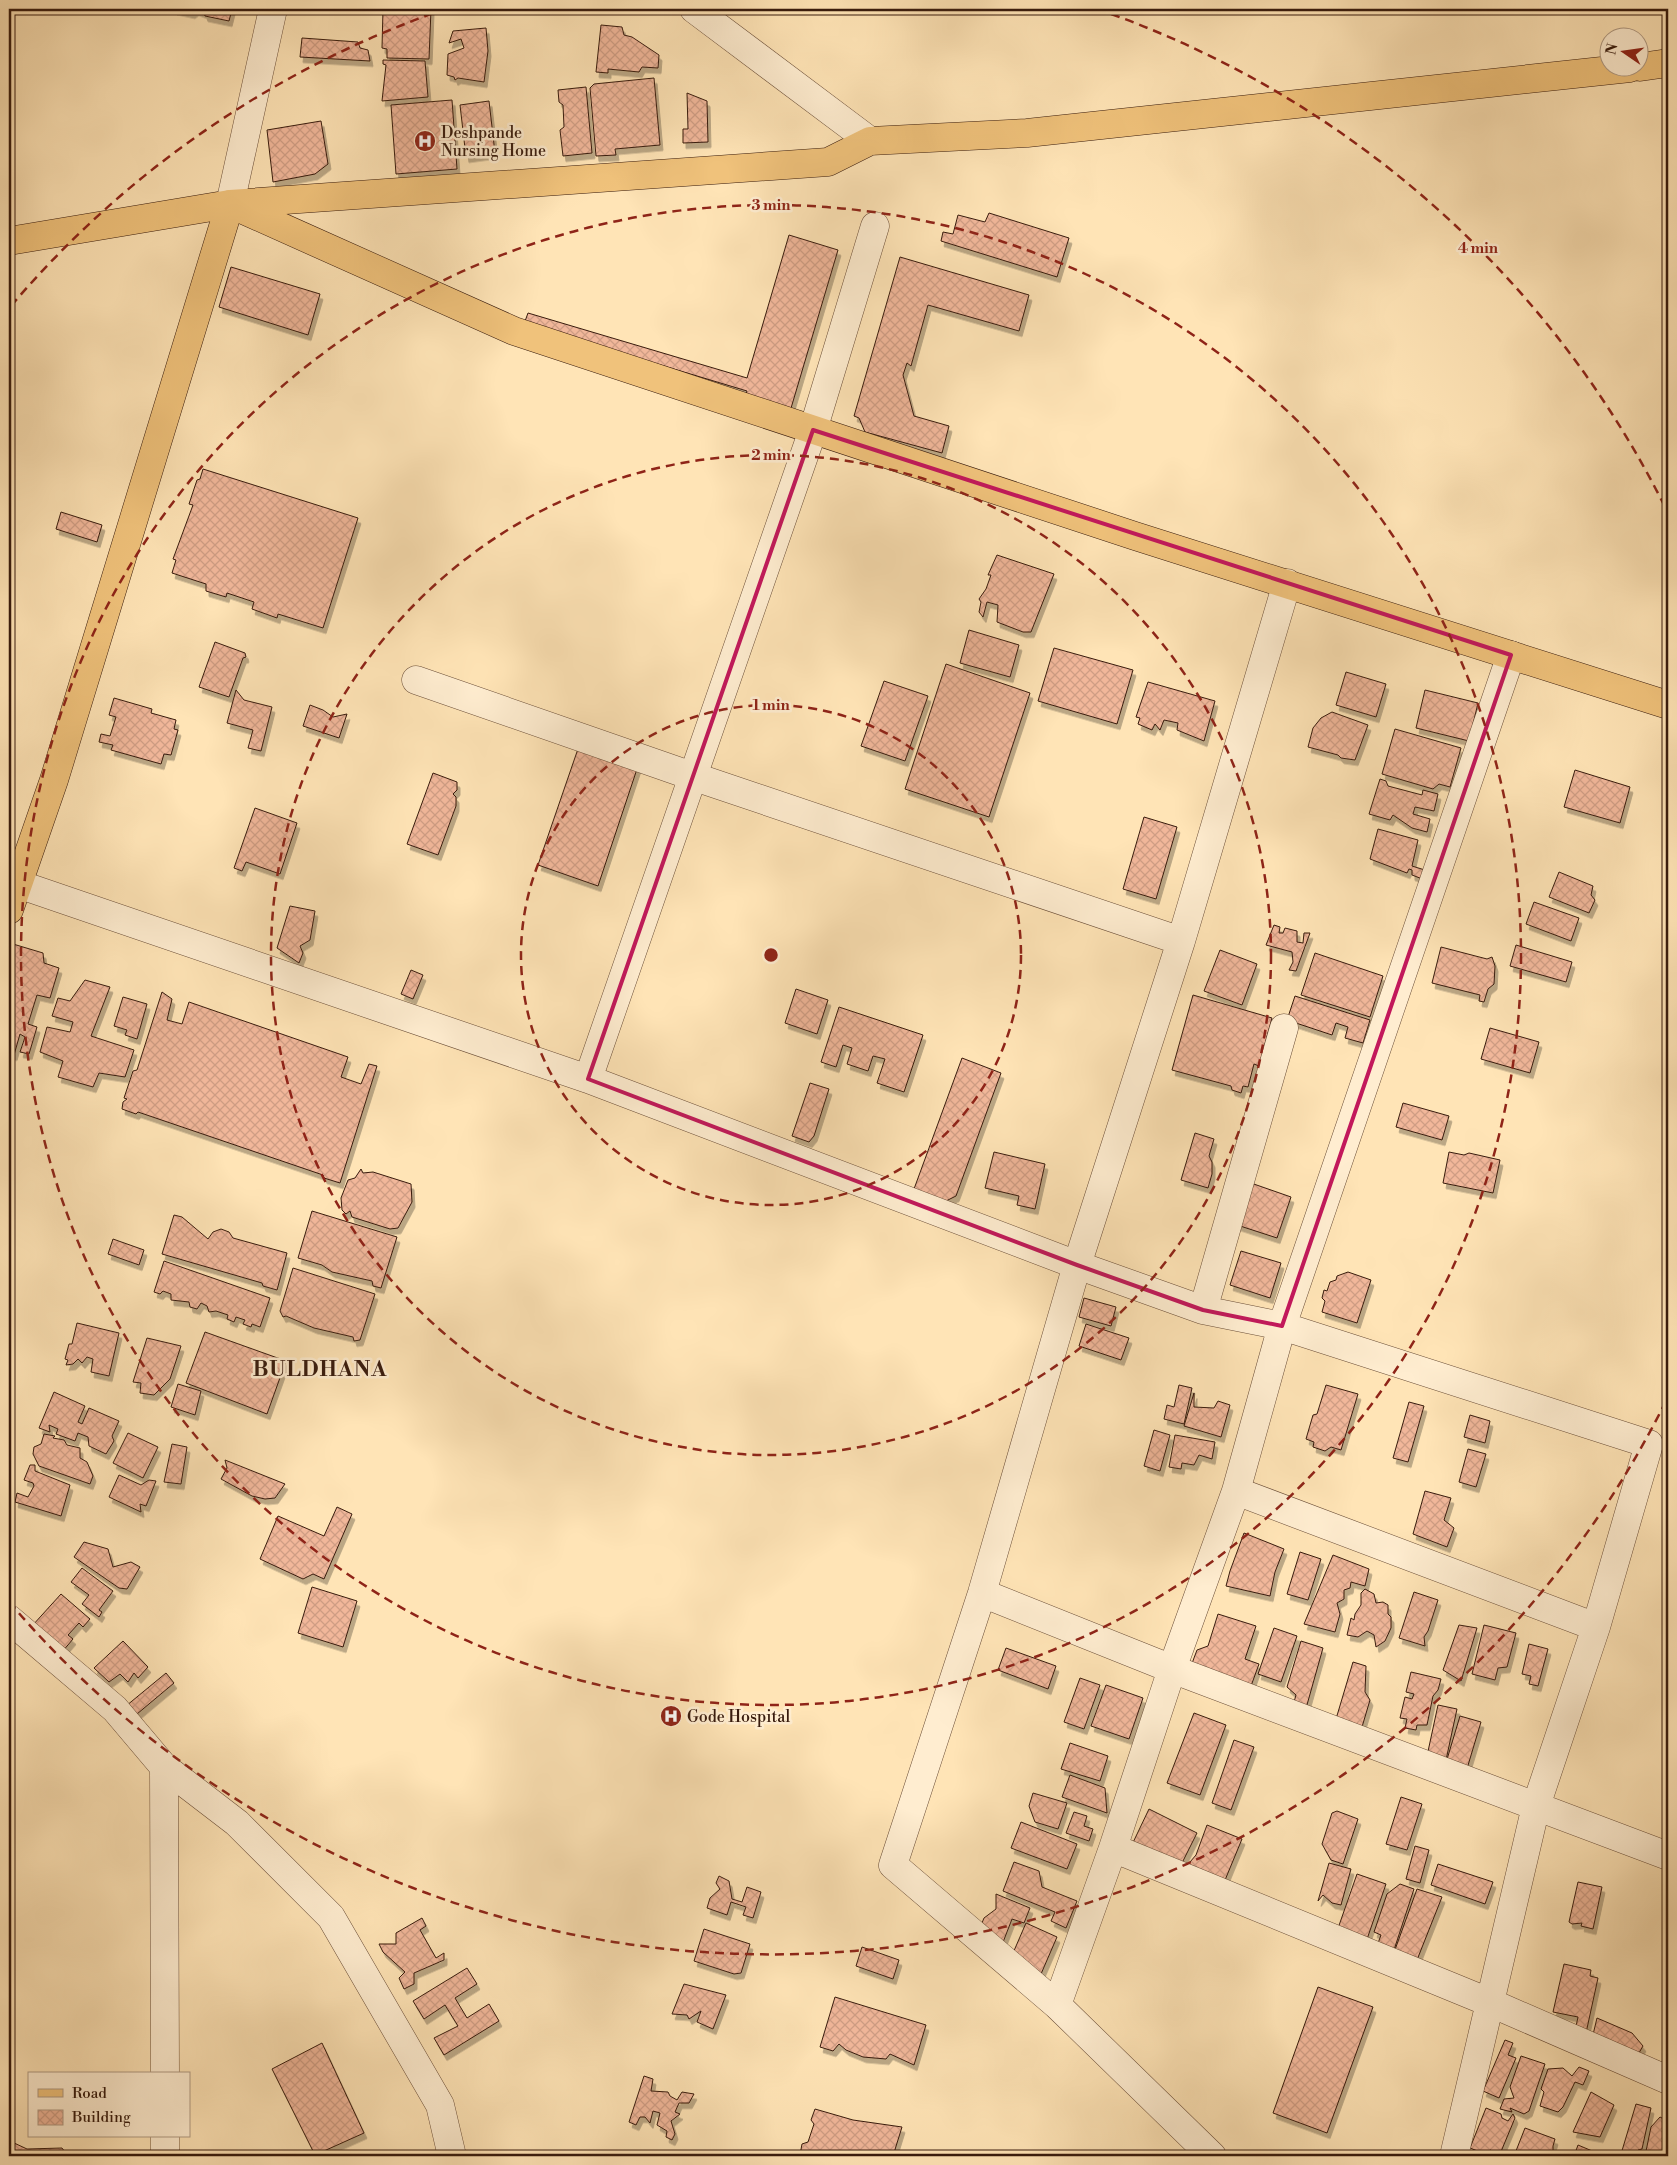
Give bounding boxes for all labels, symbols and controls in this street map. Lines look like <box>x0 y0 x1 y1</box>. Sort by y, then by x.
north arrow <box>1600 28 1650 78</box>
text: N <box>1602 42 1622 57</box>
place label: Deshpande Nursing Home <box>441 123 546 161</box>
hospital icon: Deshpande Nursing Home <box>413 129 437 153</box>
text: 3 min <box>751 196 791 215</box>
text: 4 min <box>1458 239 1499 258</box>
text: 2 min <box>751 446 791 465</box>
text: 1 min <box>752 696 790 715</box>
centre of rings <box>762 946 780 964</box>
district label: BULDHANA <box>253 1357 387 1383</box>
hospital icon: Gode Hospital <box>659 1704 683 1728</box>
place label: Gode Hospital <box>687 1707 790 1727</box>
legend <box>28 2072 190 2138</box>
text: Road <box>72 2084 107 2103</box>
text: Building <box>71 2108 131 2127</box>

